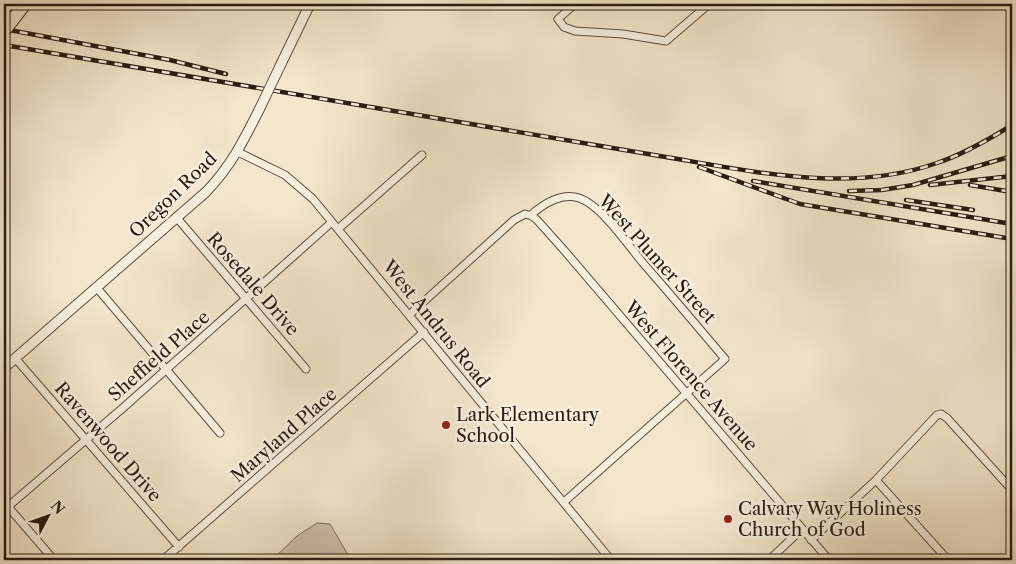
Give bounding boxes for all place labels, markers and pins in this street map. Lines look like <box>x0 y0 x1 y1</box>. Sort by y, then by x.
place label: Lark Elementary School <box>456 404 600 447</box>
marker: Lark Elementary School <box>440 419 452 431</box>
place label: Calvary Way Holiness Church of God <box>738 498 922 541</box>
marker: Calvary Way Holiness Church of God <box>722 513 734 525</box>

